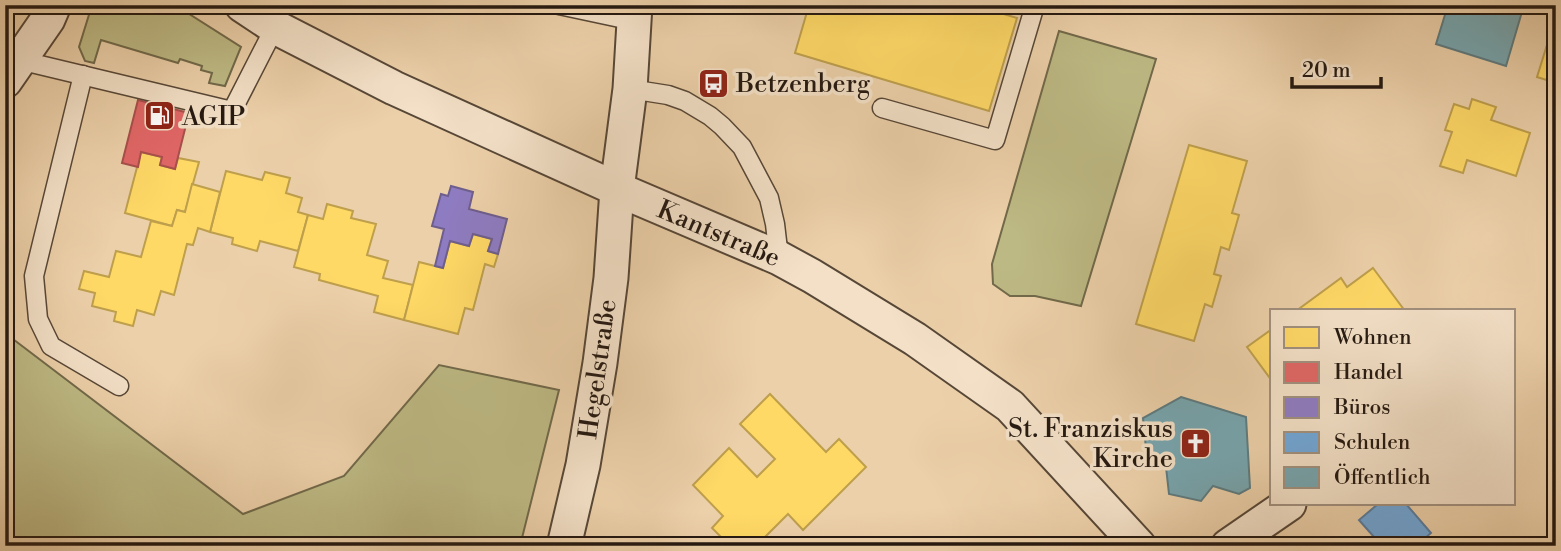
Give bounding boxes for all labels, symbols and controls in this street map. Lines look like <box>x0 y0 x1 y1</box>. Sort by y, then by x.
scale bar <box>1292 46 1381 90</box>
text: 20 m <box>1302 58 1351 84</box>
bus stop icon: Betzenberg <box>696 66 730 100</box>
place label: Betzenberg <box>735 68 871 100</box>
fuel station icon: AGIP <box>142 99 176 133</box>
place label: AGIP <box>181 101 245 133</box>
street label: Kantstraße <box>652 194 785 274</box>
street label: Hegelstraße <box>572 297 624 441</box>
legend <box>1270 309 1516 505</box>
text: Wohnen <box>1333 325 1412 351</box>
text: Handel <box>1334 360 1403 386</box>
text: Büros <box>1333 395 1391 421</box>
place label: St. Franziskus Kirche <box>1008 413 1173 475</box>
church icon: St. Franziskus Kirche <box>1179 426 1213 460</box>
text: Schulen <box>1334 430 1411 456</box>
text: Öffentlich <box>1334 463 1431 491</box>

